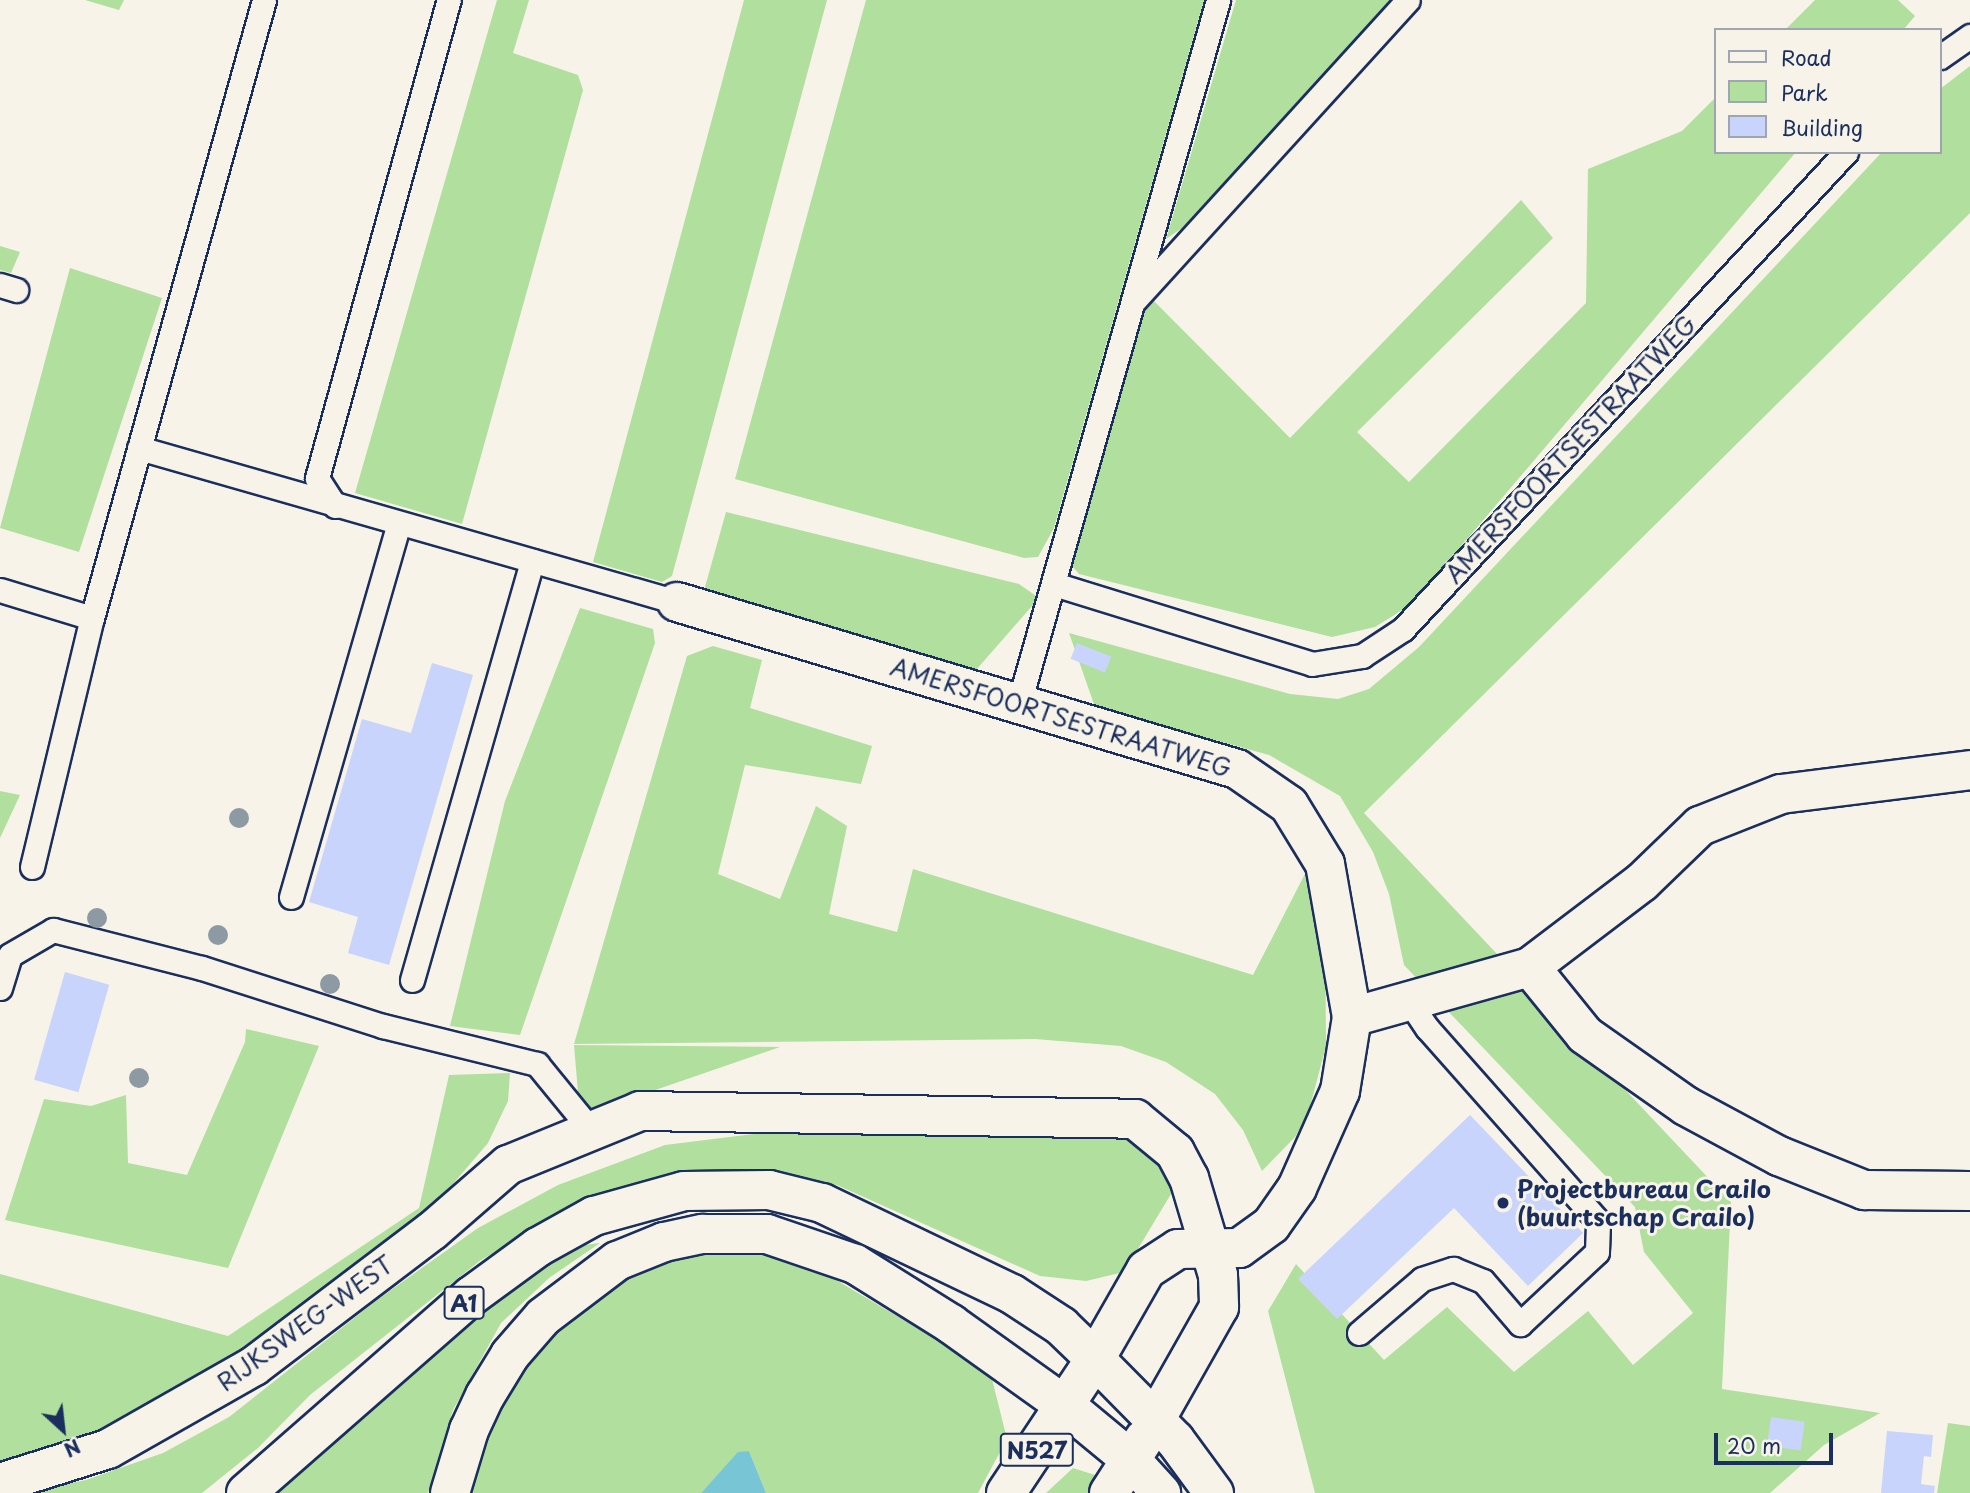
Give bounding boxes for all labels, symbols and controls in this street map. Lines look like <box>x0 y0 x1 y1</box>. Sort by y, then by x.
legend <box>1714 28 1942 154</box>
text: Road <box>1781 41 1832 73</box>
text: Park <box>1781 76 1828 108</box>
text: Building <box>1781 111 1863 143</box>
street label: AMERSFOORTSESTRAATWEG <box>1439 309 1701 589</box>
street label: AMERSFOORTSESTRAATWEG <box>887 651 1235 783</box>
place label: Projectbureau Crailo (buurtschap Crailo) <box>1517 1175 1772 1231</box>
marker: Projectbureau Crailo (buurtschap Crailo) <box>1495 1195 1511 1211</box>
street label: RIJKSWEG-WEST <box>211 1249 399 1397</box>
road number: A1 <box>443 1284 485 1322</box>
north arrow <box>28 1395 98 1465</box>
scale bar <box>1718 1420 1837 1464</box>
text: 20 m <box>1727 1429 1781 1461</box>
road number: N527 <box>998 1430 1076 1470</box>
text: N <box>59 1433 86 1465</box>

